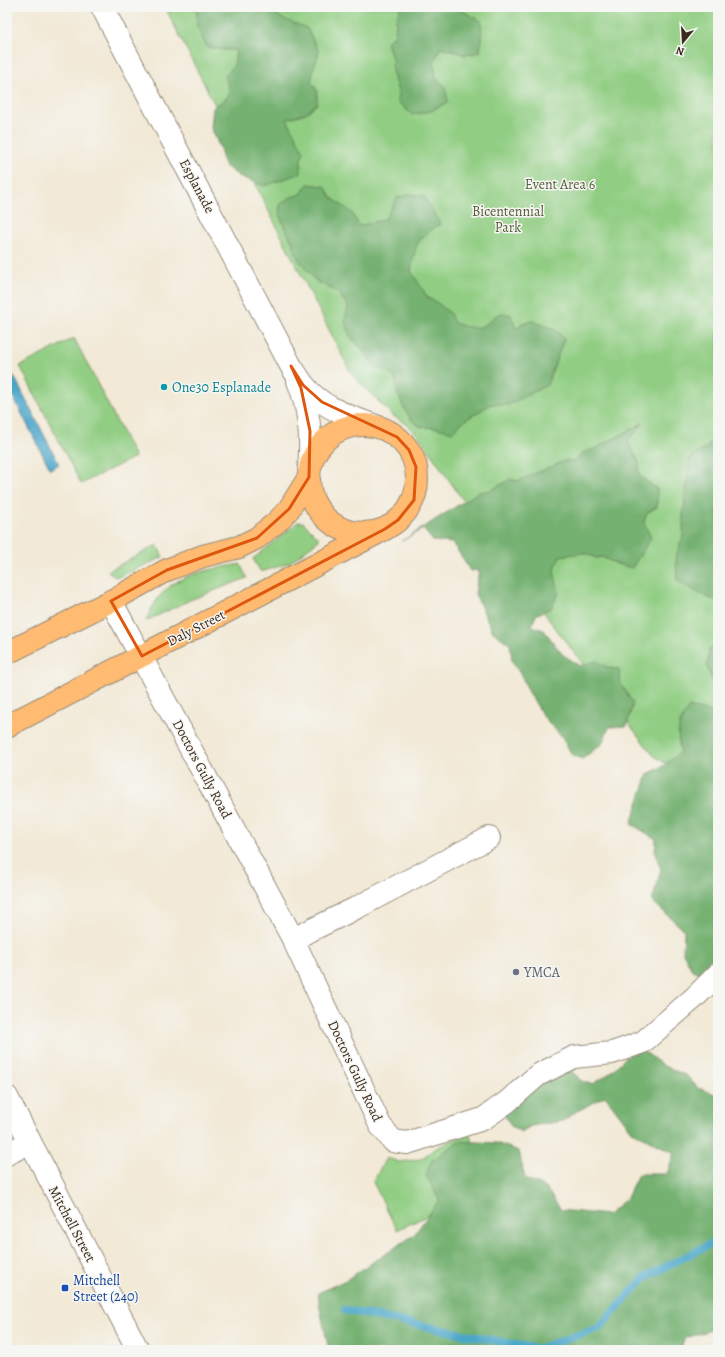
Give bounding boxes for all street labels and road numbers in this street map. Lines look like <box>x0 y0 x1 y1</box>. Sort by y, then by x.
street label: Esplanade <box>175 155 219 217</box>
street label: Daly Street <box>164 605 229 651</box>
street label: Doctors Gully Road <box>168 716 236 822</box>
street label: Doctors Gully Road <box>323 1017 387 1125</box>
street label: Mitchell Street <box>44 1182 100 1266</box>

